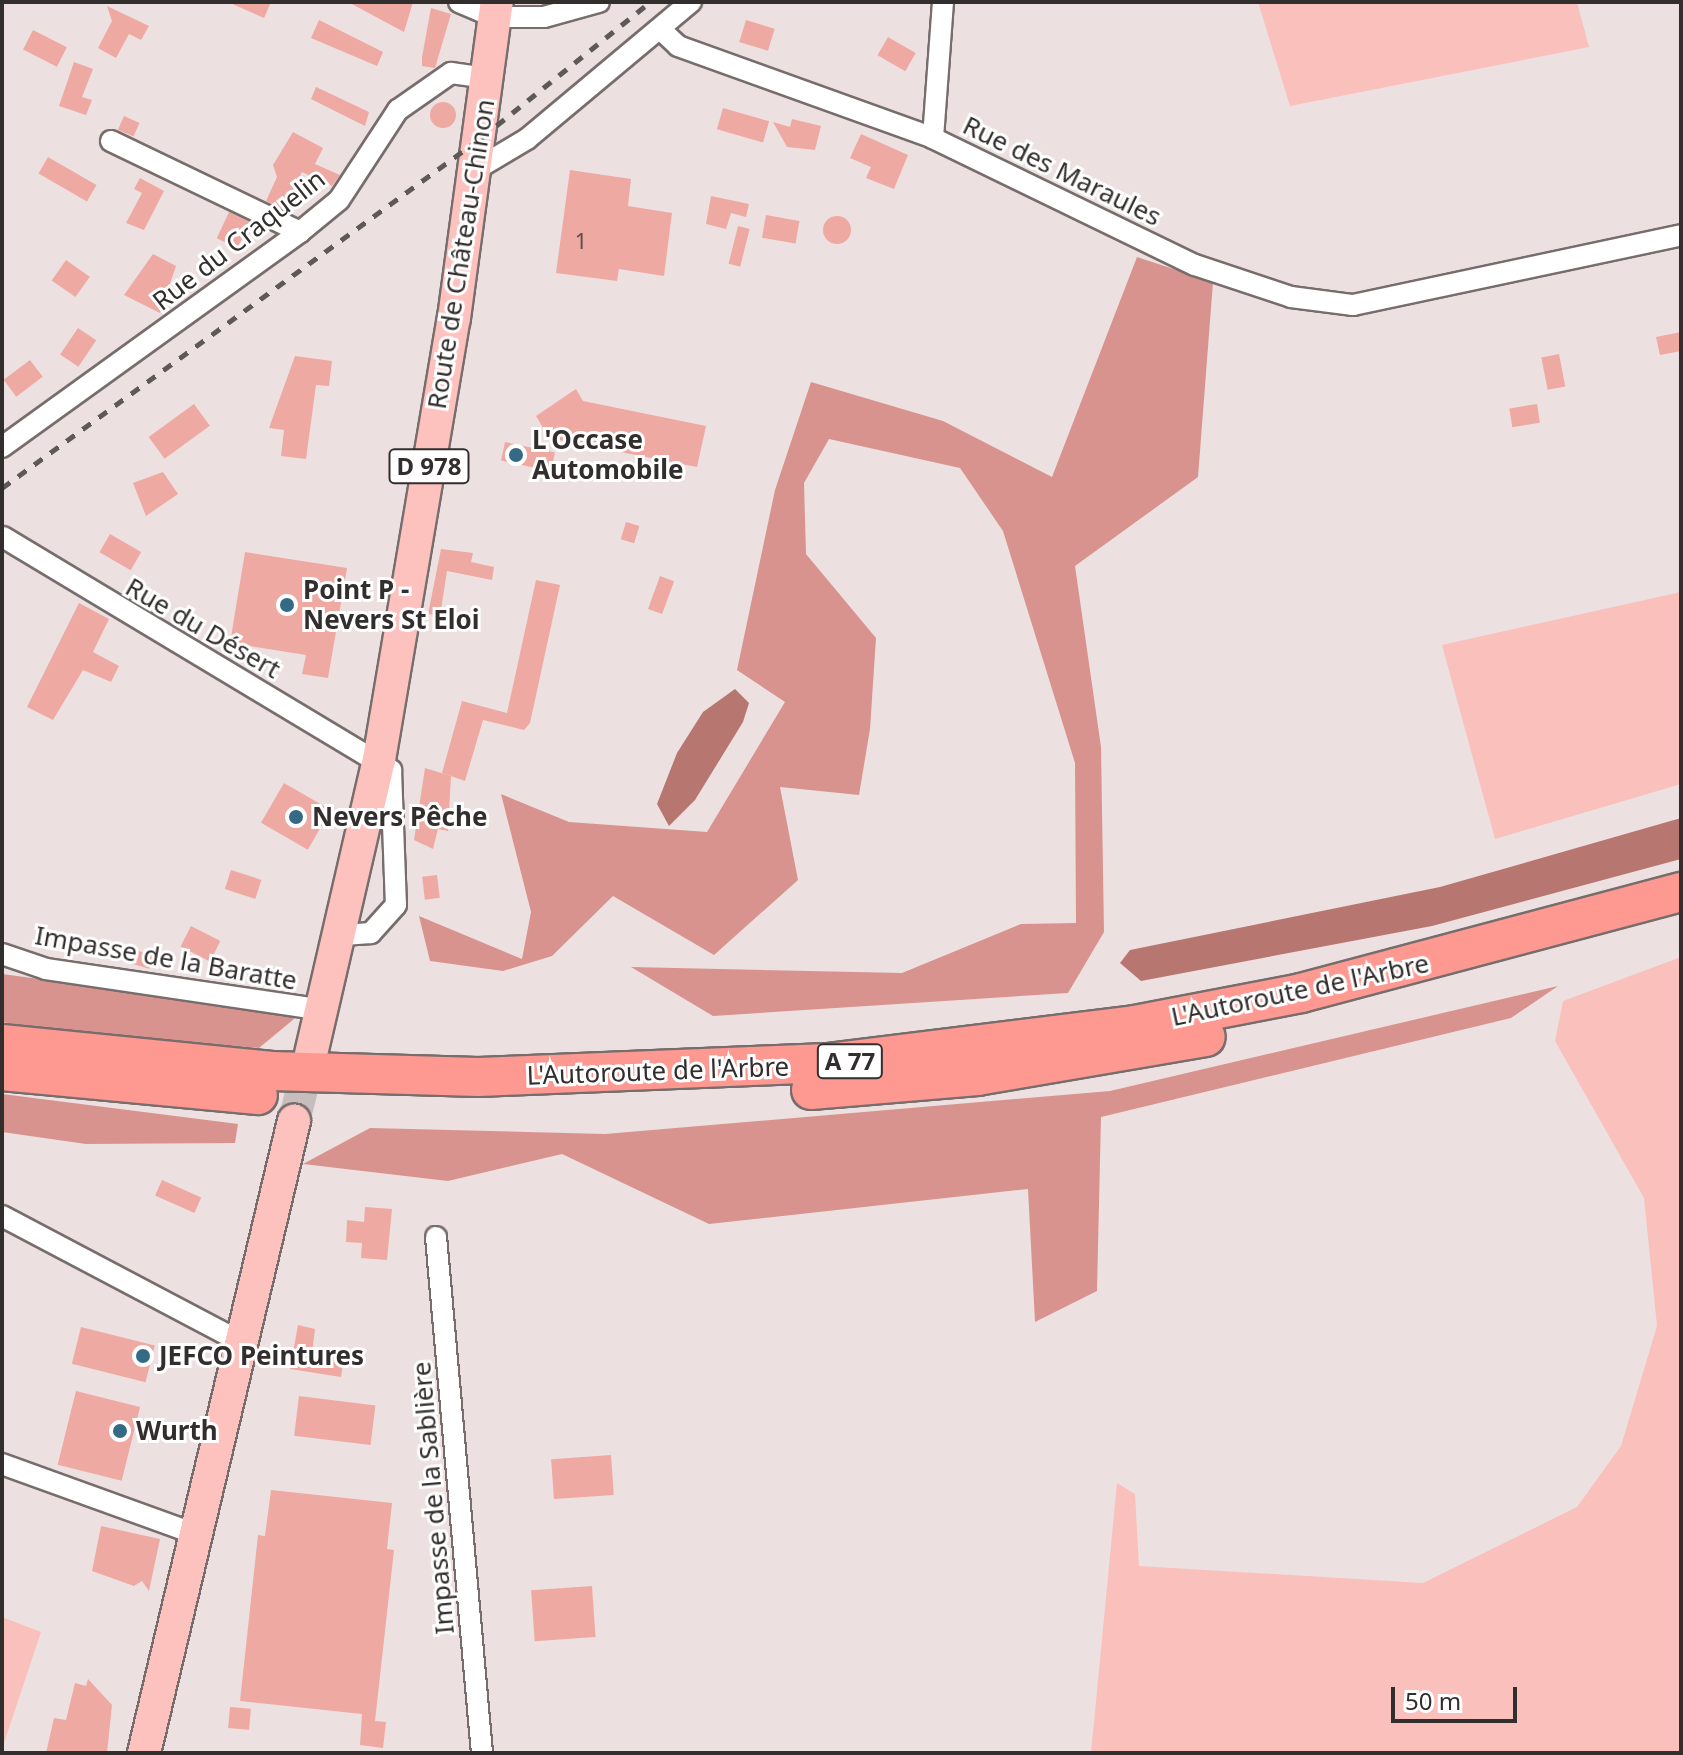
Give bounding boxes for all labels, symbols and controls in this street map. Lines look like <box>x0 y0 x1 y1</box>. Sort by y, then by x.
street label: Route de Château-Chinon <box>421 97 501 411</box>
street label: Rue des Maraules <box>958 110 1166 232</box>
street label: Rue du Craquelin <box>147 163 331 317</box>
house number: 1 <box>575 228 587 254</box>
place label: L'Occase Automobile <box>532 424 684 486</box>
road number: D 978 <box>387 446 471 486</box>
marker: L'Occase Automobile <box>507 446 525 464</box>
street label: Rue du Désert <box>120 571 286 685</box>
place label: Point P - Nevers St Eloi <box>303 574 480 636</box>
marker: Point P - Nevers St Eloi <box>278 596 296 614</box>
place label: Nevers Pêche <box>312 801 487 833</box>
marker: Nevers Pêche <box>287 808 305 826</box>
street label: Impasse de la Baratte <box>33 920 299 996</box>
street label: L'Autoroute de l'Arbre <box>1168 947 1432 1033</box>
road number: A 77 <box>816 1041 884 1081</box>
street label: L'Autoroute de l'Arbre <box>526 1051 790 1091</box>
place label: JEFCO Peintures <box>159 1340 364 1372</box>
marker: JEFCO Peintures <box>134 1347 152 1365</box>
street label: Impasse de la Sablière <box>406 1361 460 1635</box>
place label: Wurth <box>136 1415 218 1447</box>
marker: Wurth <box>111 1422 129 1440</box>
scale bar <box>1395 1671 1521 1721</box>
text: 50 m <box>1405 1684 1461 1717</box>

